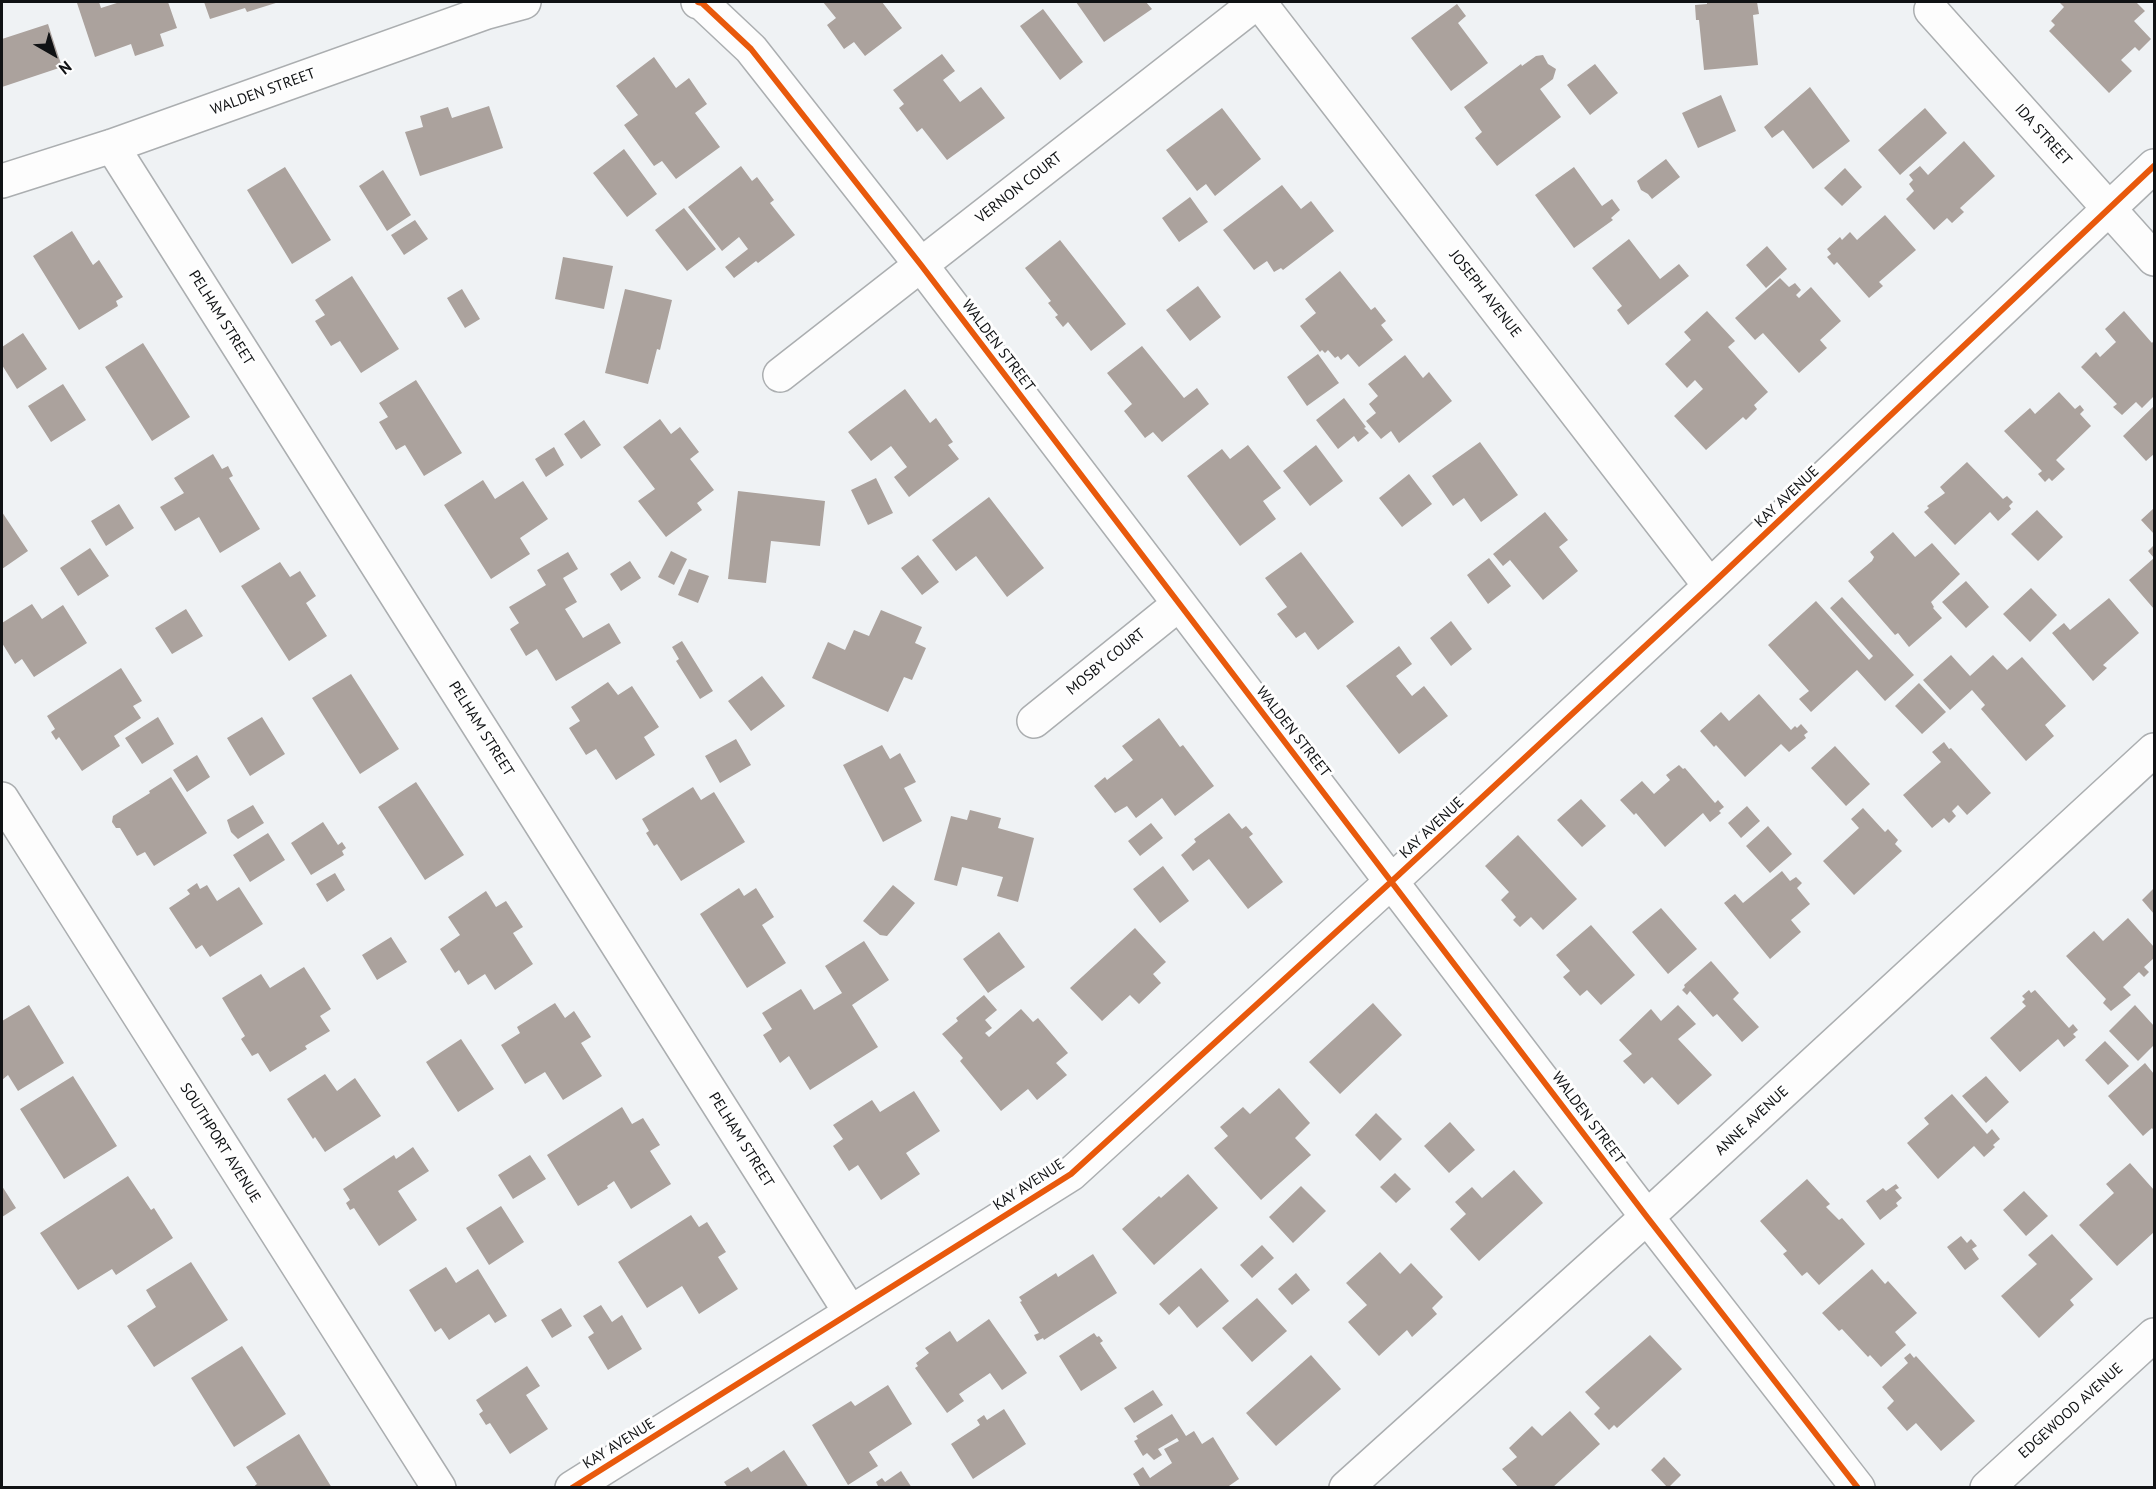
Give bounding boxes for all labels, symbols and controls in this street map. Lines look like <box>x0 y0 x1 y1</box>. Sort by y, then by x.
north arrow <box>24 24 84 84</box>
text: N <box>55 57 76 79</box>
street label: WALDEN STREET <box>208 65 318 119</box>
street label: IDA STREET <box>2011 101 2075 169</box>
street label: VERNON COURT <box>972 149 1066 227</box>
street label: JOSEPH AVENUE <box>1445 247 1525 341</box>
street label: PELHAM STREET <box>185 267 257 369</box>
street label: WALDEN STREET <box>958 297 1038 395</box>
street label: KAY AVENUE <box>1751 463 1823 531</box>
street label: MOSBY COURT <box>1063 625 1149 699</box>
street label: PELHAM STREET <box>445 678 517 780</box>
street label: WALDEN STREET <box>1252 683 1334 781</box>
street label: KAY AVENUE <box>1396 794 1468 862</box>
street label: WALDEN STREET <box>1548 1069 1628 1167</box>
street label: SOUTHPORT AVENUE <box>176 1080 264 1206</box>
street label: ANNE AVENUE <box>1712 1083 1792 1159</box>
street label: PELHAM STREET <box>705 1089 777 1191</box>
street label: KAY AVENUE <box>990 1155 1068 1215</box>
street label: EDGEWOOD AVENUE <box>2015 1359 2127 1463</box>
street label: KAY AVENUE <box>580 1415 658 1473</box>

